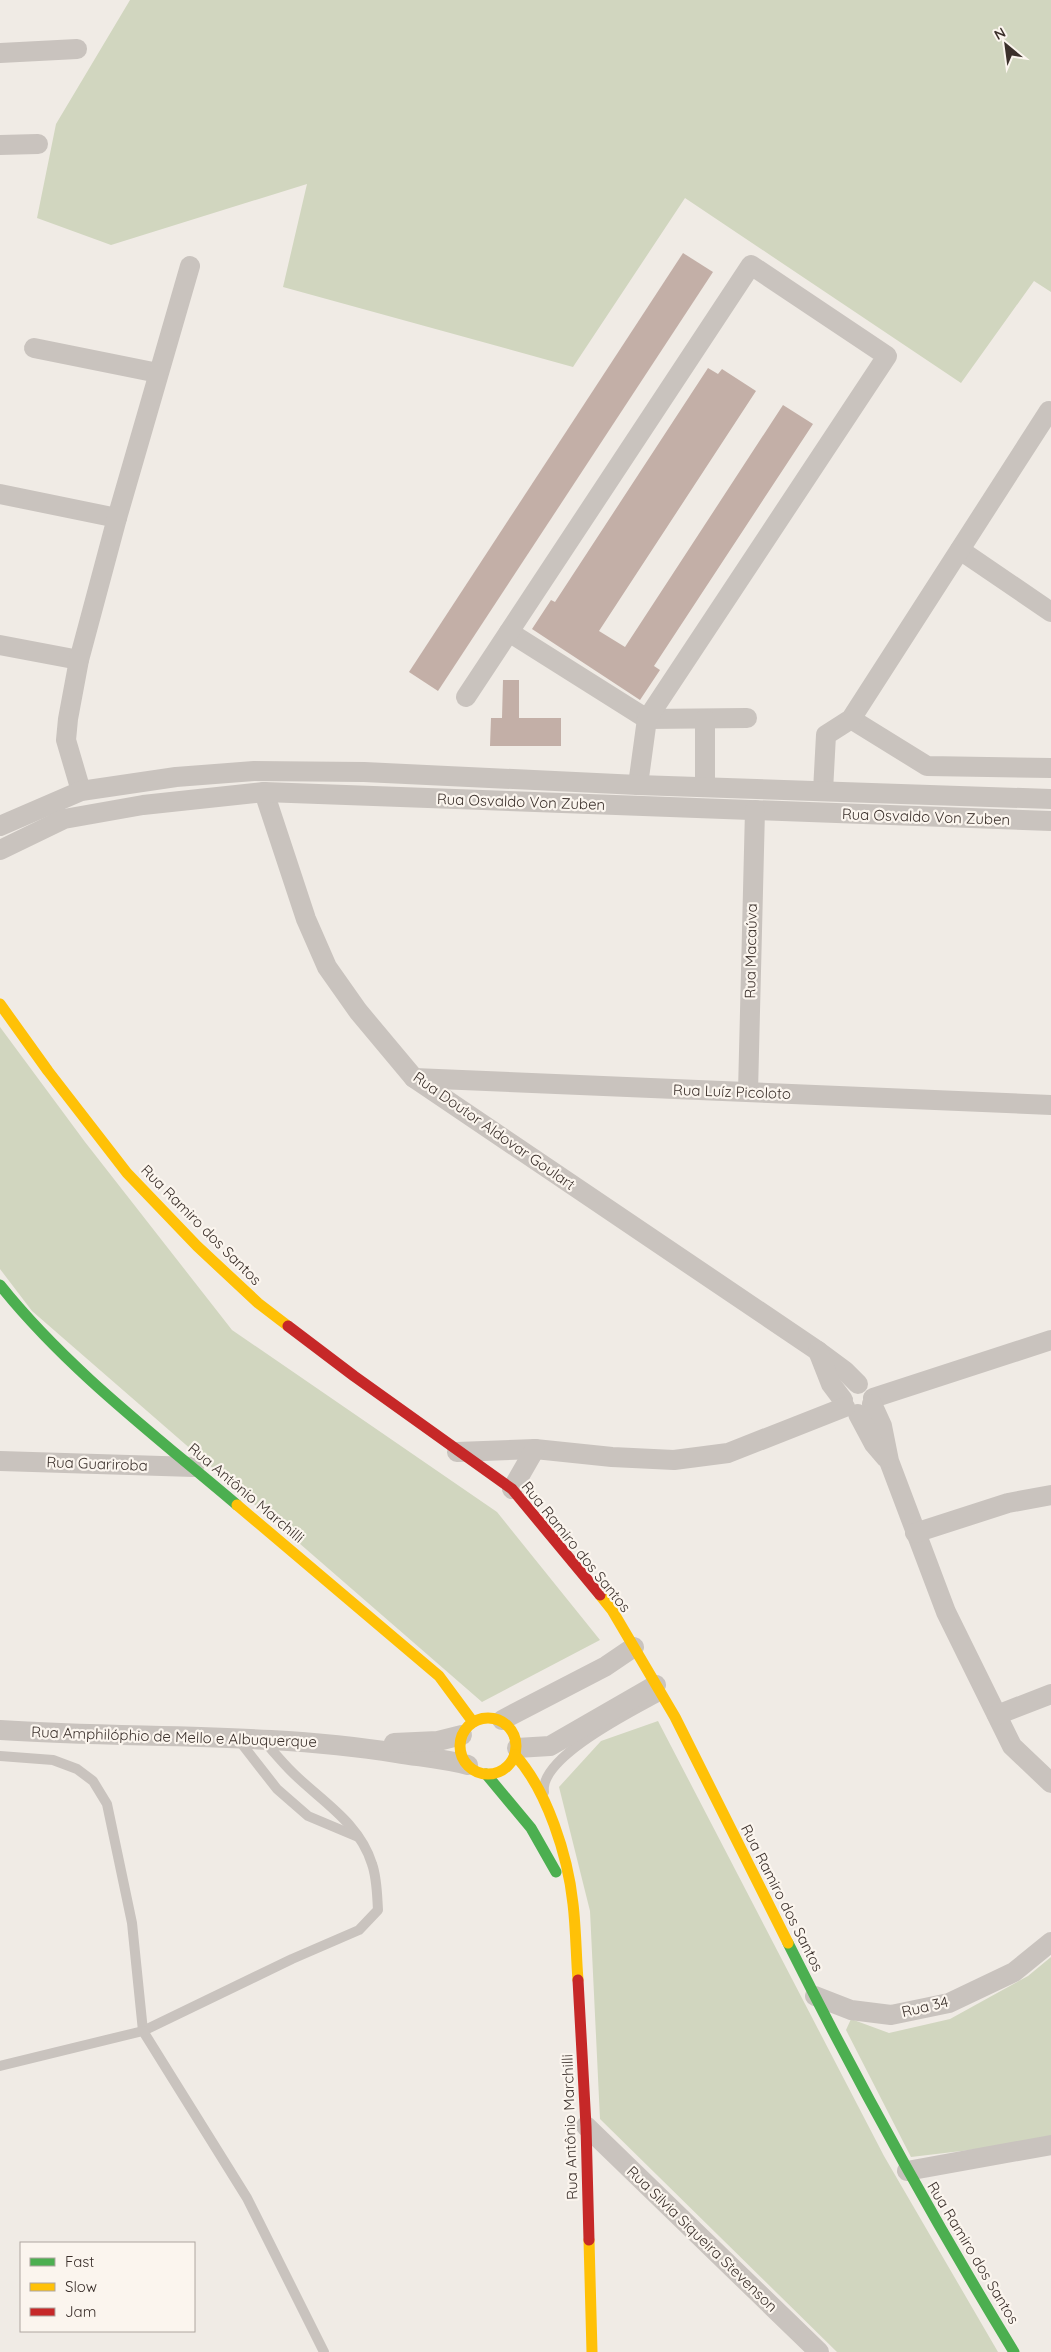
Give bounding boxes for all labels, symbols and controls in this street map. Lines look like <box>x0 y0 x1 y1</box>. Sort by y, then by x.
north arrow <box>981 20 1031 70</box>
text: N <box>991 23 1009 44</box>
street label: Rua Osvaldo Von Zuben <box>436 789 606 814</box>
street label: Rua Osvaldo Von Zuben <box>841 804 1011 829</box>
street label: Rua Macaúva <box>740 903 761 999</box>
street label: Rua Doutor Aldovar Goulart <box>410 1067 579 1194</box>
street label: Rua Luíz Picoloto <box>673 1080 791 1103</box>
street label: Rua Ramiro dos Santos <box>137 1160 266 1289</box>
street label: Rua Antônio Marchilli <box>184 1439 308 1547</box>
street label: Rua Guariroba <box>46 1452 148 1475</box>
street label: Rua Ramiro dos Santos <box>518 1477 635 1616</box>
street label: Rua Amphilóphio de Mello e Albuquerque <box>31 1722 317 1751</box>
street label: Rua Ramiro dos Santos <box>737 1821 828 1975</box>
street label: Rua 34 <box>900 1992 950 2021</box>
street label: Rua Antônio Marchilli <box>557 2054 582 2200</box>
street label: Rua Silvia Siqueira Stevenson <box>623 2162 782 2316</box>
street label: Rua Ramiro dos Santos <box>923 2178 1024 2327</box>
legend <box>20 2242 195 2332</box>
text: Fast <box>65 2252 94 2271</box>
text: Slow <box>65 2277 97 2296</box>
text: Jam <box>65 2302 96 2321</box>

